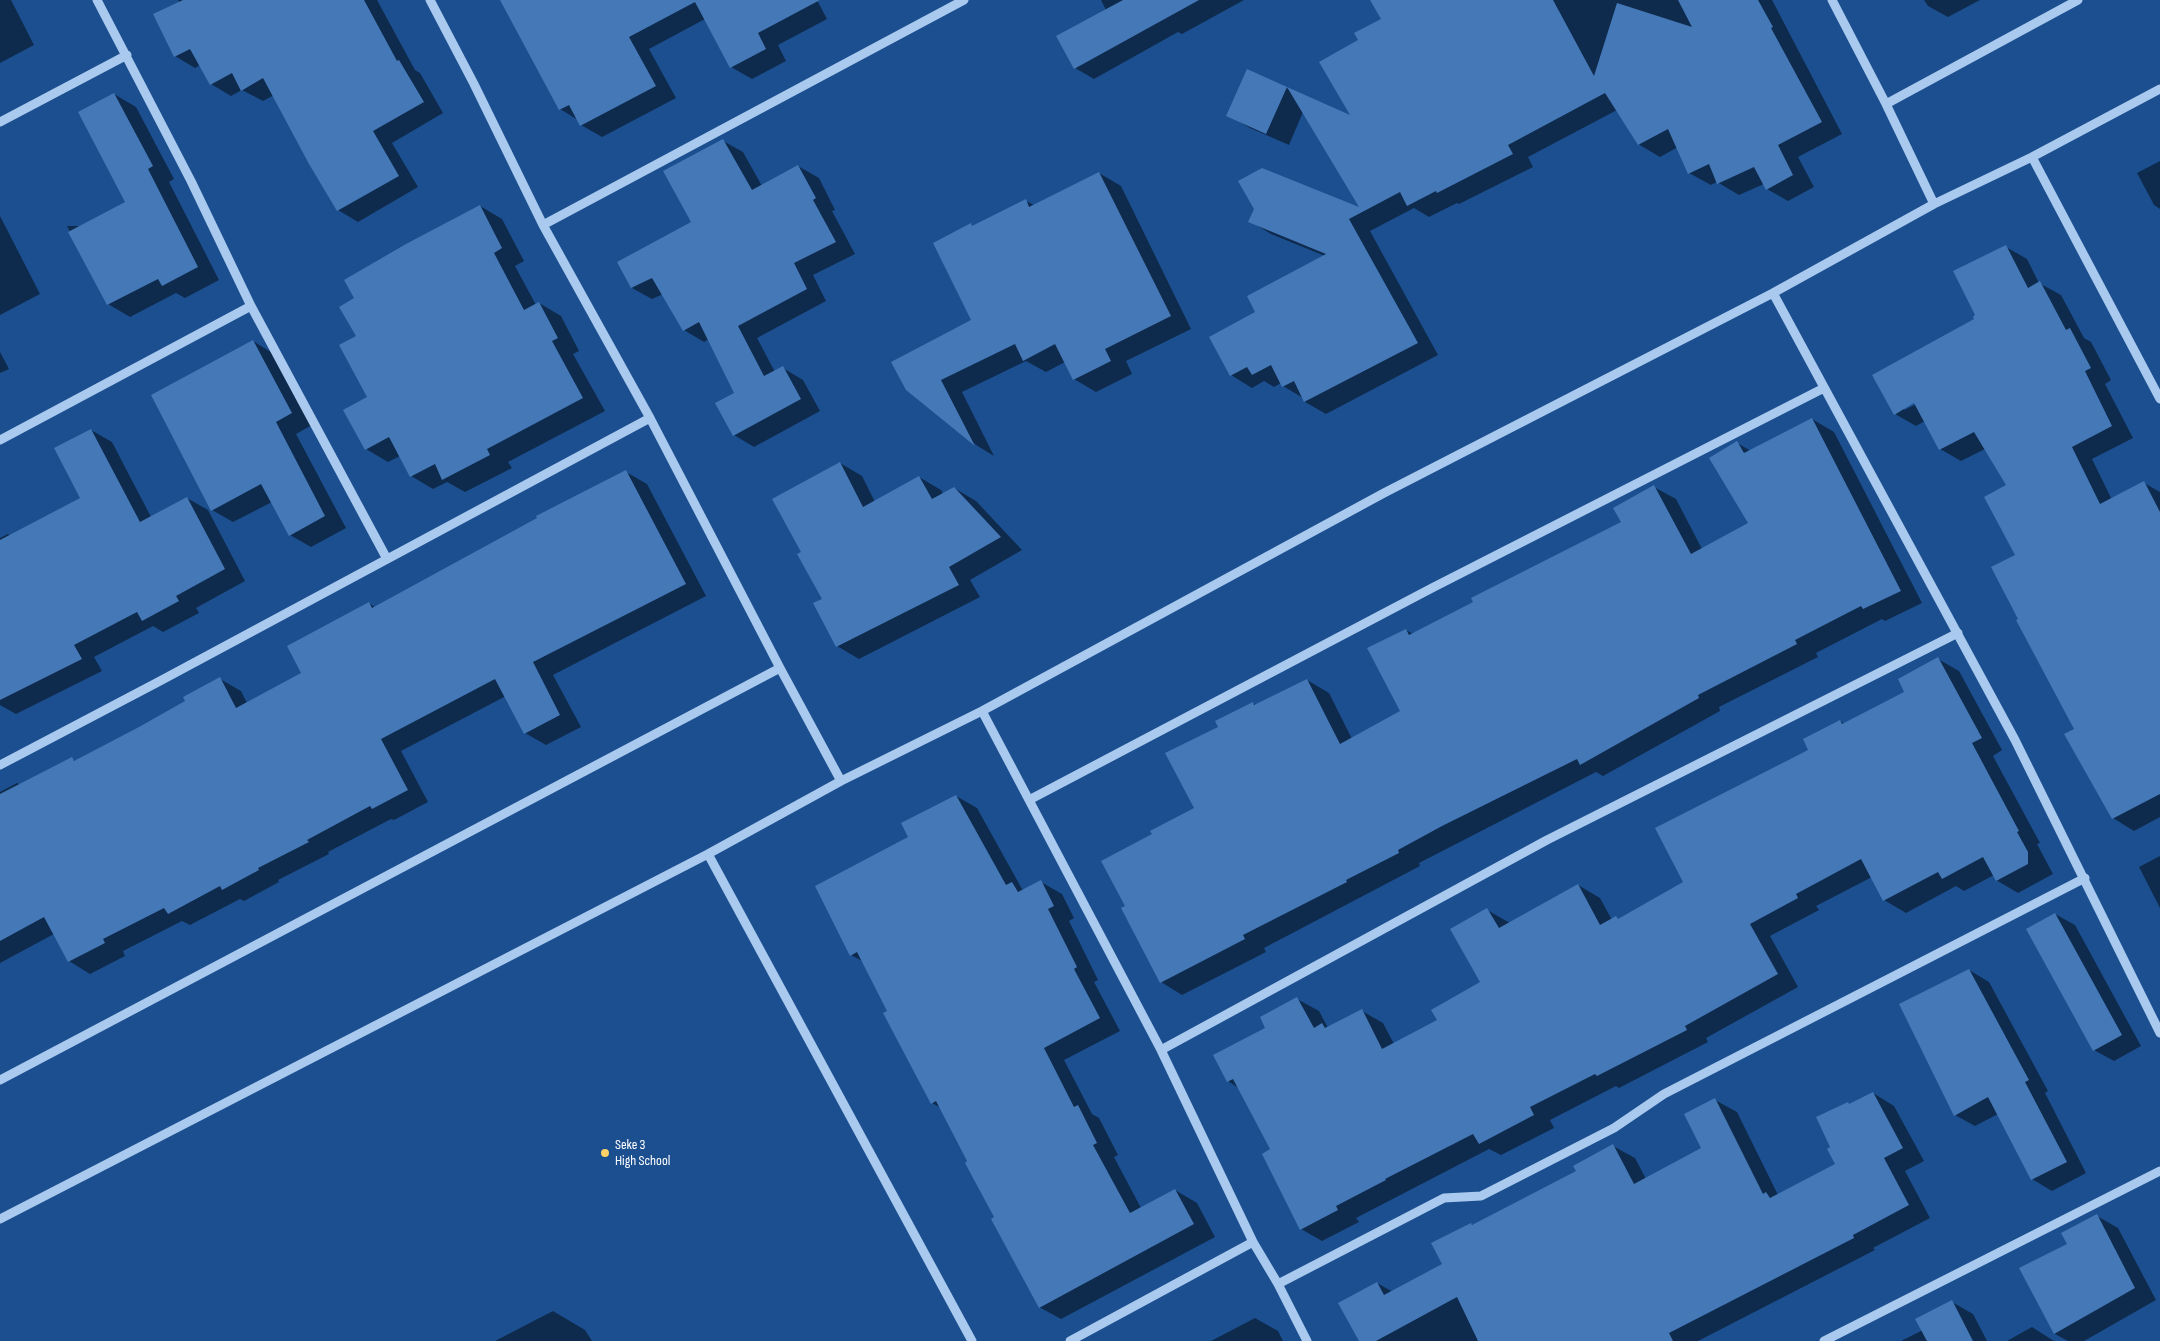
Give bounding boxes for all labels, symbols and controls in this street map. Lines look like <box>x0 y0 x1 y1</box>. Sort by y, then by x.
place label: Seke 3 High School <box>615 1137 670 1170</box>
marker: Seke 3 High School <box>599 1147 611 1159</box>

